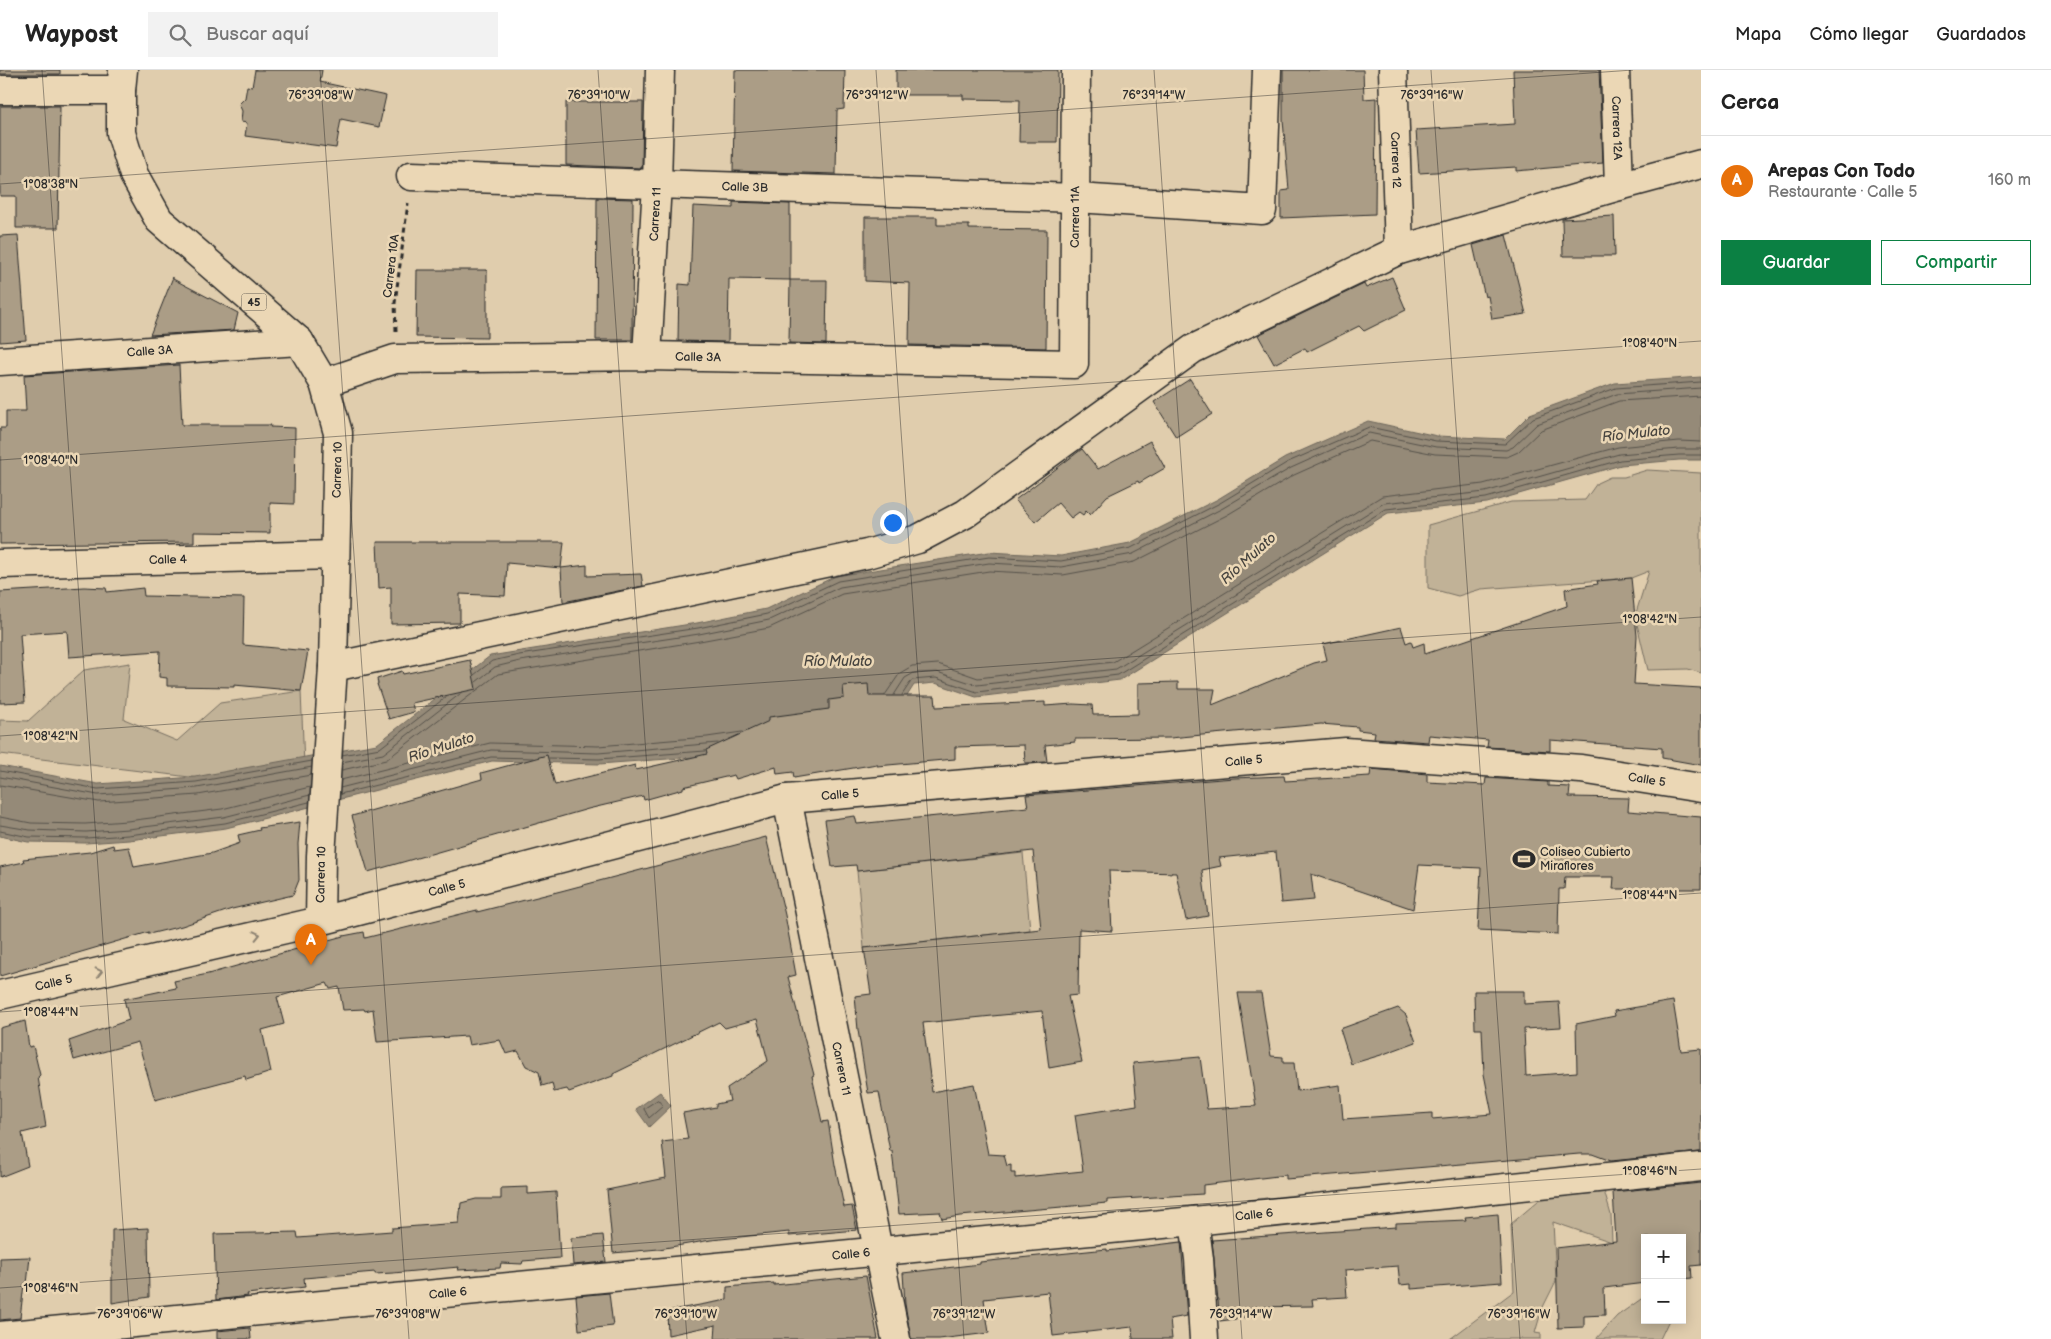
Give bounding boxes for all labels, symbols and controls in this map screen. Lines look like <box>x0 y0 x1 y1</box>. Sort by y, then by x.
search box <box>148 12 498 57</box>
text: Waypost <box>25 20 118 49</box>
icon: search <box>166 21 194 49</box>
text: Buscar aquí <box>206 23 309 46</box>
text: Mapa <box>1735 24 1781 45</box>
text: Cómo llegar <box>1809 24 1908 45</box>
text: Guardados <box>1936 24 2026 45</box>
text: 76°39'08"W <box>289 88 354 103</box>
text: 76°39'10"W <box>568 88 630 103</box>
text: 76°39'12"W <box>846 88 908 103</box>
text: 76°39'14"W <box>1123 88 1186 103</box>
text: 76°39'16"W <box>1401 88 1464 103</box>
text: Cerca <box>1721 90 1779 115</box>
street label: Carrera 12A <box>1608 96 1625 161</box>
street label: Carrera 12 <box>1387 131 1404 189</box>
text: Arepas Con Todo <box>1768 160 1915 183</box>
text: A <box>1732 171 1742 190</box>
text: 160 m <box>1988 171 2031 190</box>
text: 1°08'38"N <box>24 177 78 192</box>
street label: Calle 3B <box>721 179 768 196</box>
text: Restaurante · Calle 5 <box>1768 183 1918 202</box>
street label: Carrera 11A <box>1068 185 1083 248</box>
street label: Carrera 11 <box>647 187 665 242</box>
street label: Carrera 10A <box>380 233 403 299</box>
button: Guardar <box>1721 240 1871 285</box>
button: Compartir <box>1881 240 2031 285</box>
road number: 45 <box>242 293 266 310</box>
text: 1°08'40"N <box>1623 336 1677 351</box>
street label: Calle 3A <box>126 342 174 360</box>
street label: Calle 3A <box>675 350 722 365</box>
water label: Río Mulato <box>1601 421 1671 446</box>
street label: Carrera 10 <box>330 441 346 498</box>
text: 1°08'40"N <box>24 453 78 468</box>
your location <box>880 510 906 536</box>
water label: Río Mulato <box>1217 529 1280 588</box>
street label: Calle 4 <box>149 552 188 568</box>
text: 1°08'42"N <box>1623 612 1677 627</box>
water label: Río Mulato <box>804 653 872 670</box>
text: 1°08'42"N <box>24 729 78 744</box>
water label: Río Mulato <box>406 729 476 766</box>
street label: Calle 5 <box>1224 752 1263 770</box>
street label: Calle 5 <box>1627 770 1667 790</box>
street label: Calle 5 <box>821 786 860 804</box>
place label: Coliseo Cubierto Miraflores <box>1540 845 1631 874</box>
street label: Carrera 10 <box>313 846 330 903</box>
sports icon: Coliseo Cubierto Miraflores <box>1511 846 1537 872</box>
street label: Calle 5 <box>427 876 467 900</box>
text: 1°08'44"N <box>1622 888 1678 903</box>
pin: A <box>295 924 327 965</box>
one-way arrow <box>252 930 261 941</box>
one-way arrow <box>94 967 103 978</box>
street label: Calle 5 <box>34 971 74 995</box>
text: 1°08'44"N <box>23 1005 79 1020</box>
street label: Carrera 11 <box>828 1041 854 1097</box>
text: 1°08'46"N <box>1622 1164 1678 1179</box>
street label: Calle 6 <box>1234 1206 1274 1225</box>
map controls <box>1641 1234 1686 1324</box>
button: + <box>1641 1234 1686 1279</box>
street label: Calle 6 <box>831 1245 871 1264</box>
button: − <box>1641 1279 1686 1324</box>
text: 1°08'46"N <box>23 1281 79 1296</box>
street label: Calle 6 <box>428 1284 468 1303</box>
text: 76°39'06"W <box>97 1307 163 1322</box>
text: 76°39'08"W <box>376 1307 441 1322</box>
text: 76°39'10"W <box>655 1307 717 1322</box>
text: 76°39'12"W <box>933 1307 995 1322</box>
text: 76°39'14"W <box>1210 1307 1273 1322</box>
text: 76°39'16"W <box>1488 1307 1551 1322</box>

